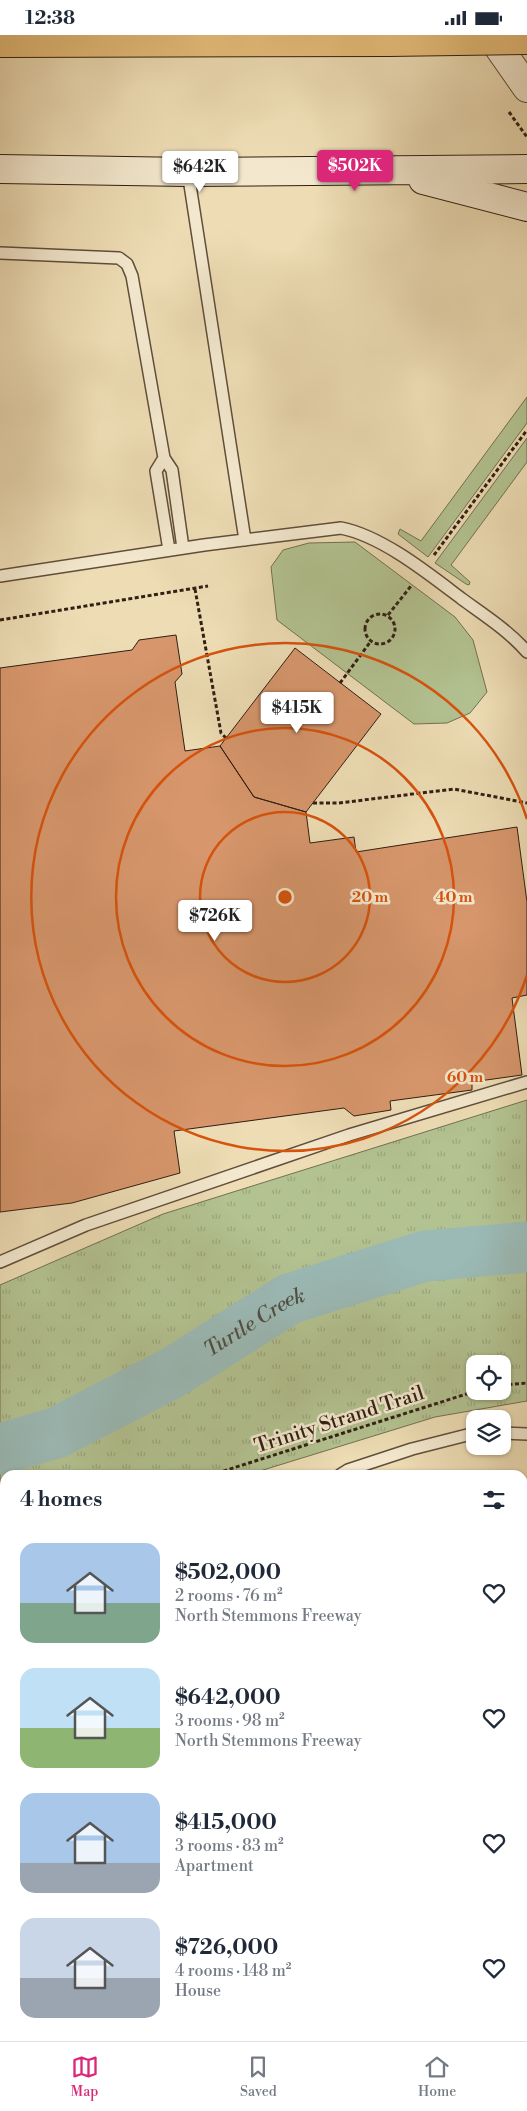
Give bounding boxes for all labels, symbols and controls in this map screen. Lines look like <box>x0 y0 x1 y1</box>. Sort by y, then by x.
text: 12:38 <box>25 6 75 30</box>
pin: $502K <box>320 149 390 192</box>
pin: $642K <box>165 151 235 193</box>
text: $502K <box>328 156 382 176</box>
text: $642K <box>173 157 227 177</box>
pin: $415K <box>262 691 332 734</box>
text: $415K <box>272 698 322 718</box>
centre of rings <box>276 888 294 906</box>
text: 20 m <box>352 888 389 907</box>
text: 40 m <box>435 888 473 907</box>
pin: $726K <box>180 899 250 942</box>
text: $726K <box>189 906 241 926</box>
text: 60 m <box>447 1068 484 1087</box>
water label: Turtle Creek <box>199 1283 308 1364</box>
map controls <box>466 1355 511 1455</box>
button: locate <box>466 1355 511 1400</box>
street label: Trinity Strand Trail <box>251 1381 428 1460</box>
button: layers <box>466 1410 511 1455</box>
icon: filters <box>480 1486 508 1514</box>
text: 4 homes <box>20 1487 102 1513</box>
text: $502,000 <box>175 1560 281 1586</box>
icon: home <box>60 1563 120 1623</box>
icon: heart <box>480 1579 508 1607</box>
text: 2 rooms · 76 m² <box>175 1586 283 1606</box>
text: North Stemmons Freeway <box>175 1606 362 1626</box>
text: $642,000 <box>175 1685 281 1711</box>
icon: home <box>60 1688 120 1748</box>
icon: heart <box>480 1704 508 1732</box>
text: 3 rooms · 98 m² <box>175 1711 285 1731</box>
text: North Stemmons Freeway <box>175 1731 362 1751</box>
text: $415,000 <box>175 1810 277 1836</box>
icon: home <box>60 1813 120 1873</box>
icon: heart <box>480 1829 508 1857</box>
text: 3 rooms · 83 m² <box>175 1836 284 1856</box>
text: Apartment <box>175 1856 254 1876</box>
text: $726,000 <box>175 1935 278 1961</box>
icon: home <box>60 1938 120 1998</box>
icon: heart <box>480 1954 508 1982</box>
text: 4 rooms · 148 m² <box>175 1961 291 1981</box>
text: House <box>175 1981 221 2001</box>
tab: Map <box>71 2053 99 2101</box>
tab: Saved <box>240 2053 277 2101</box>
tab: Home <box>418 2053 456 2101</box>

